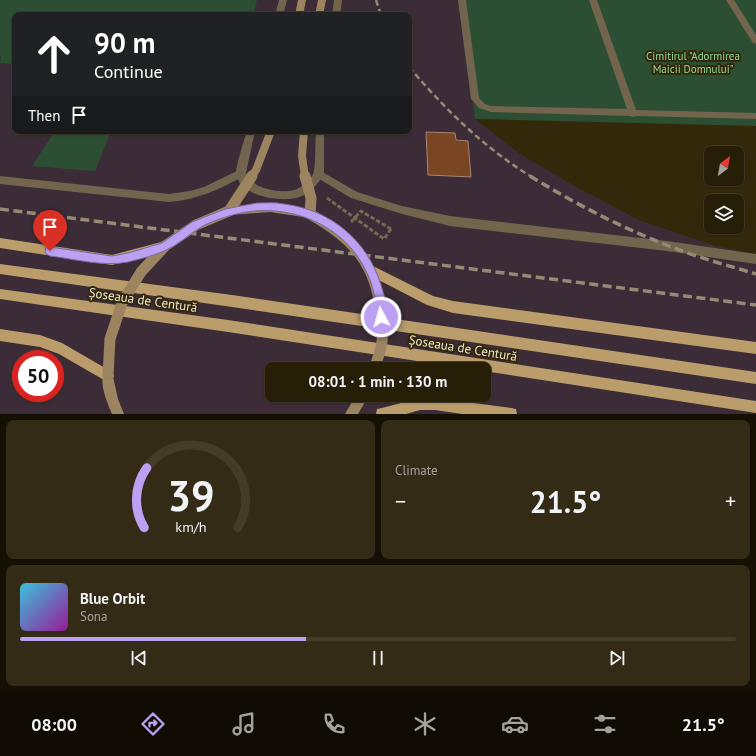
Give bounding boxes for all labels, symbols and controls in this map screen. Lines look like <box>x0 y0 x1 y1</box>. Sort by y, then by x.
text: 90 m <box>94 24 155 61</box>
icon: ahead <box>28 28 80 80</box>
park label: Cimitirul "Adormirea Maicii Domnului" <box>646 49 740 76</box>
text: Continue <box>94 60 163 83</box>
icon: arrive <box>68 104 90 126</box>
text: Then <box>28 106 60 125</box>
north arrow <box>704 146 744 186</box>
map controls <box>704 146 744 234</box>
button: layers <box>704 194 744 234</box>
pin <box>33 210 67 251</box>
icon: arrive <box>39 216 61 238</box>
street label: Șoseaua de Centură <box>88 284 198 316</box>
position arrow <box>360 296 402 338</box>
street label: Șoseaua de Centură <box>408 331 518 365</box>
speed limit sign: 50 <box>12 350 64 402</box>
text: 08:01 · 1 min · 130 m <box>309 372 447 391</box>
text: Climate <box>395 462 438 479</box>
text: 39 <box>167 468 214 521</box>
text: 21.5° <box>530 482 601 521</box>
text: − <box>395 487 406 515</box>
text: + <box>725 487 736 515</box>
text: km/h <box>175 516 206 535</box>
text: Blue Orbit <box>80 589 145 608</box>
text: Sona <box>80 608 107 625</box>
icon: previous <box>128 647 150 669</box>
icon: pause <box>367 647 389 669</box>
icon: next <box>606 647 628 669</box>
icon: directions <box>139 710 167 738</box>
icon: music <box>230 710 258 738</box>
icon: phone <box>320 710 348 738</box>
icon: climate <box>411 710 439 738</box>
icon: car <box>501 710 529 738</box>
icon: filters <box>591 710 619 738</box>
text: 08:00 <box>31 713 77 736</box>
text: 21.5° <box>682 713 725 736</box>

